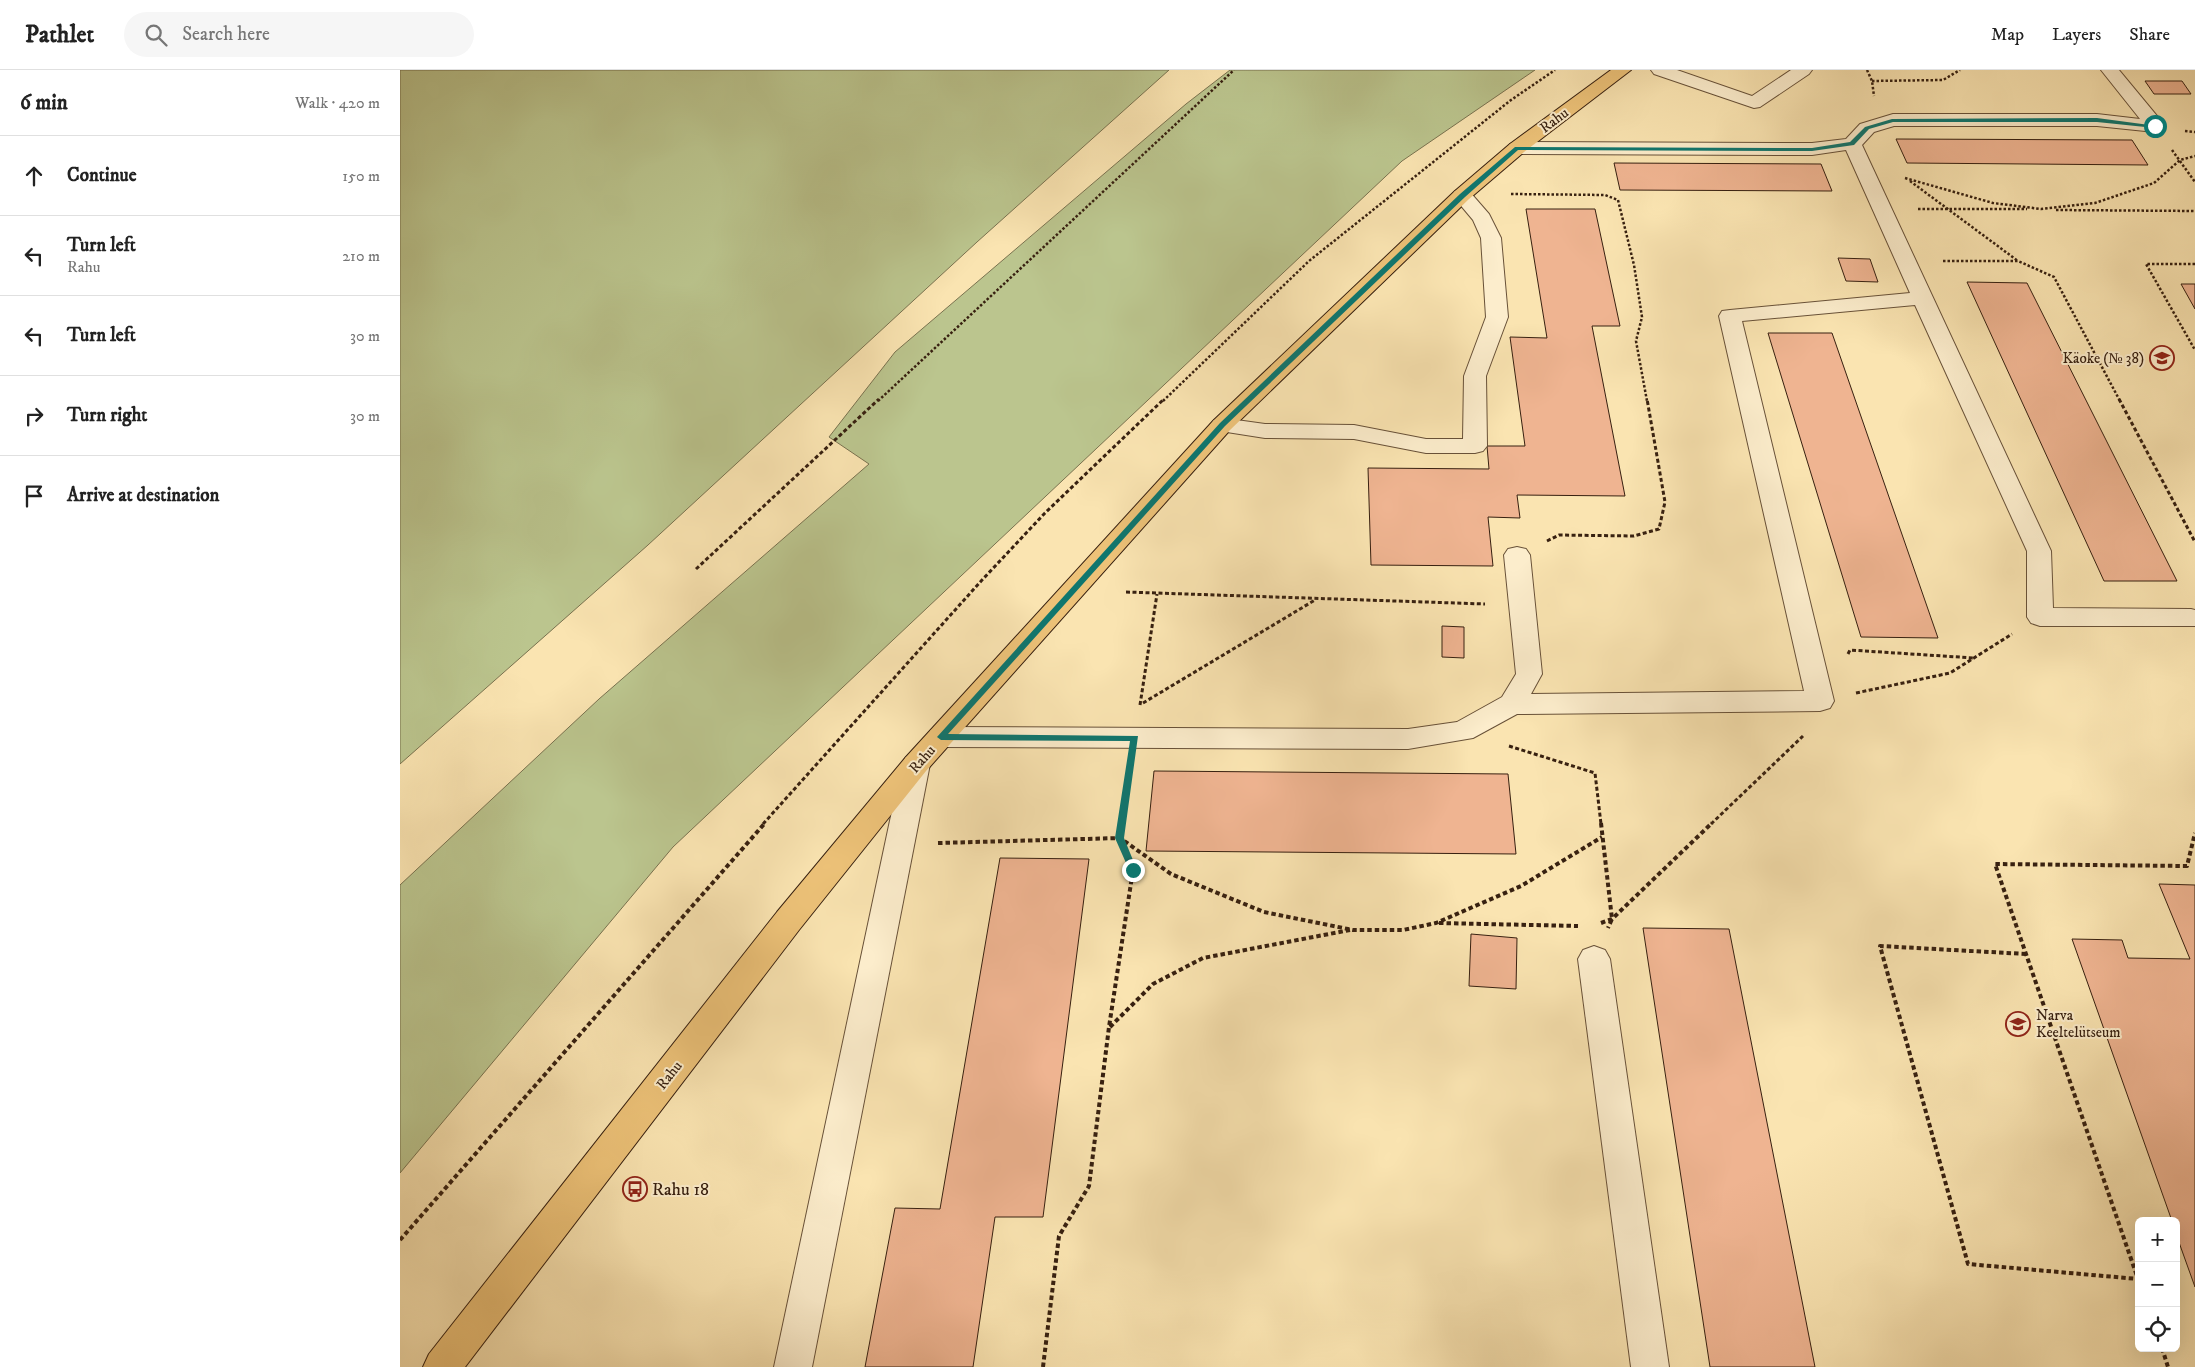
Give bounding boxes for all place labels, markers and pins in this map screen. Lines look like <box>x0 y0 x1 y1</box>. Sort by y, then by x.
school or university icon: Käoke (№ 38) <box>2149 345 2175 371</box>
place label: Käoke (№ 38) <box>2062 349 2144 368</box>
place label: Narva Keeltelütseum <box>2036 1006 2121 1042</box>
school or university icon: Narva Keeltelütseum <box>2005 1011 2031 1037</box>
bus stop icon: Rahu 18 <box>622 1176 648 1202</box>
place label: Rahu 18 <box>652 1179 709 1201</box>

